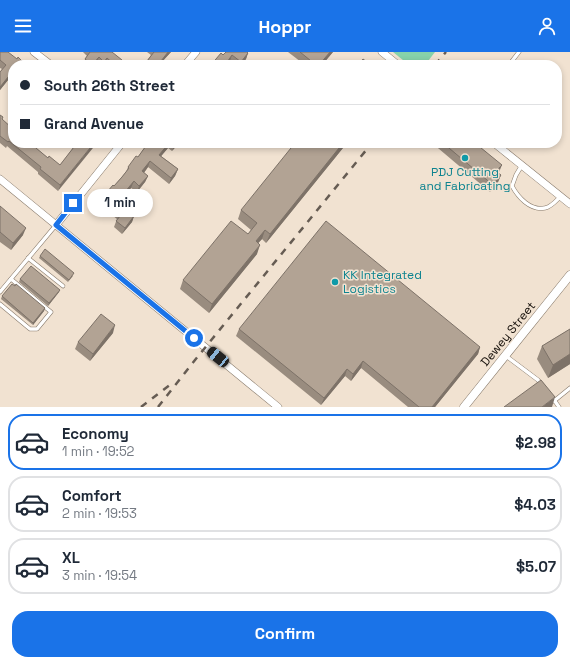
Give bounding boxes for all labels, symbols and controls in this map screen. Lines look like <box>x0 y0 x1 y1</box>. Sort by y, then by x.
icon: menu <box>12 15 34 37</box>
text: Hoppr <box>259 15 311 38</box>
icon: person <box>536 15 558 37</box>
text: South 26th Street <box>44 76 175 95</box>
text: Grand Avenue <box>44 114 144 133</box>
marker: PDJ Cutting and Fabricating <box>460 153 470 163</box>
place label: PDJ Cutting and Fabricating <box>420 164 510 194</box>
callout: 1 min <box>87 189 153 217</box>
route end <box>64 194 82 212</box>
text: 1 min <box>104 194 136 211</box>
place label: KK Integrated Logistics <box>343 267 422 297</box>
marker: KK Integrated Logistics <box>330 277 340 287</box>
street label: Dewey Street <box>477 298 539 370</box>
route start <box>185 329 203 347</box>
car <box>205 345 231 369</box>
icon: car <box>14 424 50 460</box>
text: Economy <box>62 424 129 443</box>
text: $2.98 <box>515 433 556 452</box>
text: 1 min · 19:52 <box>62 443 134 460</box>
icon: car <box>14 486 50 522</box>
text: Comfort <box>62 486 122 505</box>
text: $4.03 <box>514 495 556 514</box>
text: 2 min · 19:53 <box>62 505 137 522</box>
icon: car <box>14 548 50 584</box>
text: XL <box>62 548 80 567</box>
text: $5.07 <box>516 557 556 576</box>
text: 3 min · 19:54 <box>62 567 137 584</box>
button: Confirm <box>12 611 558 657</box>

